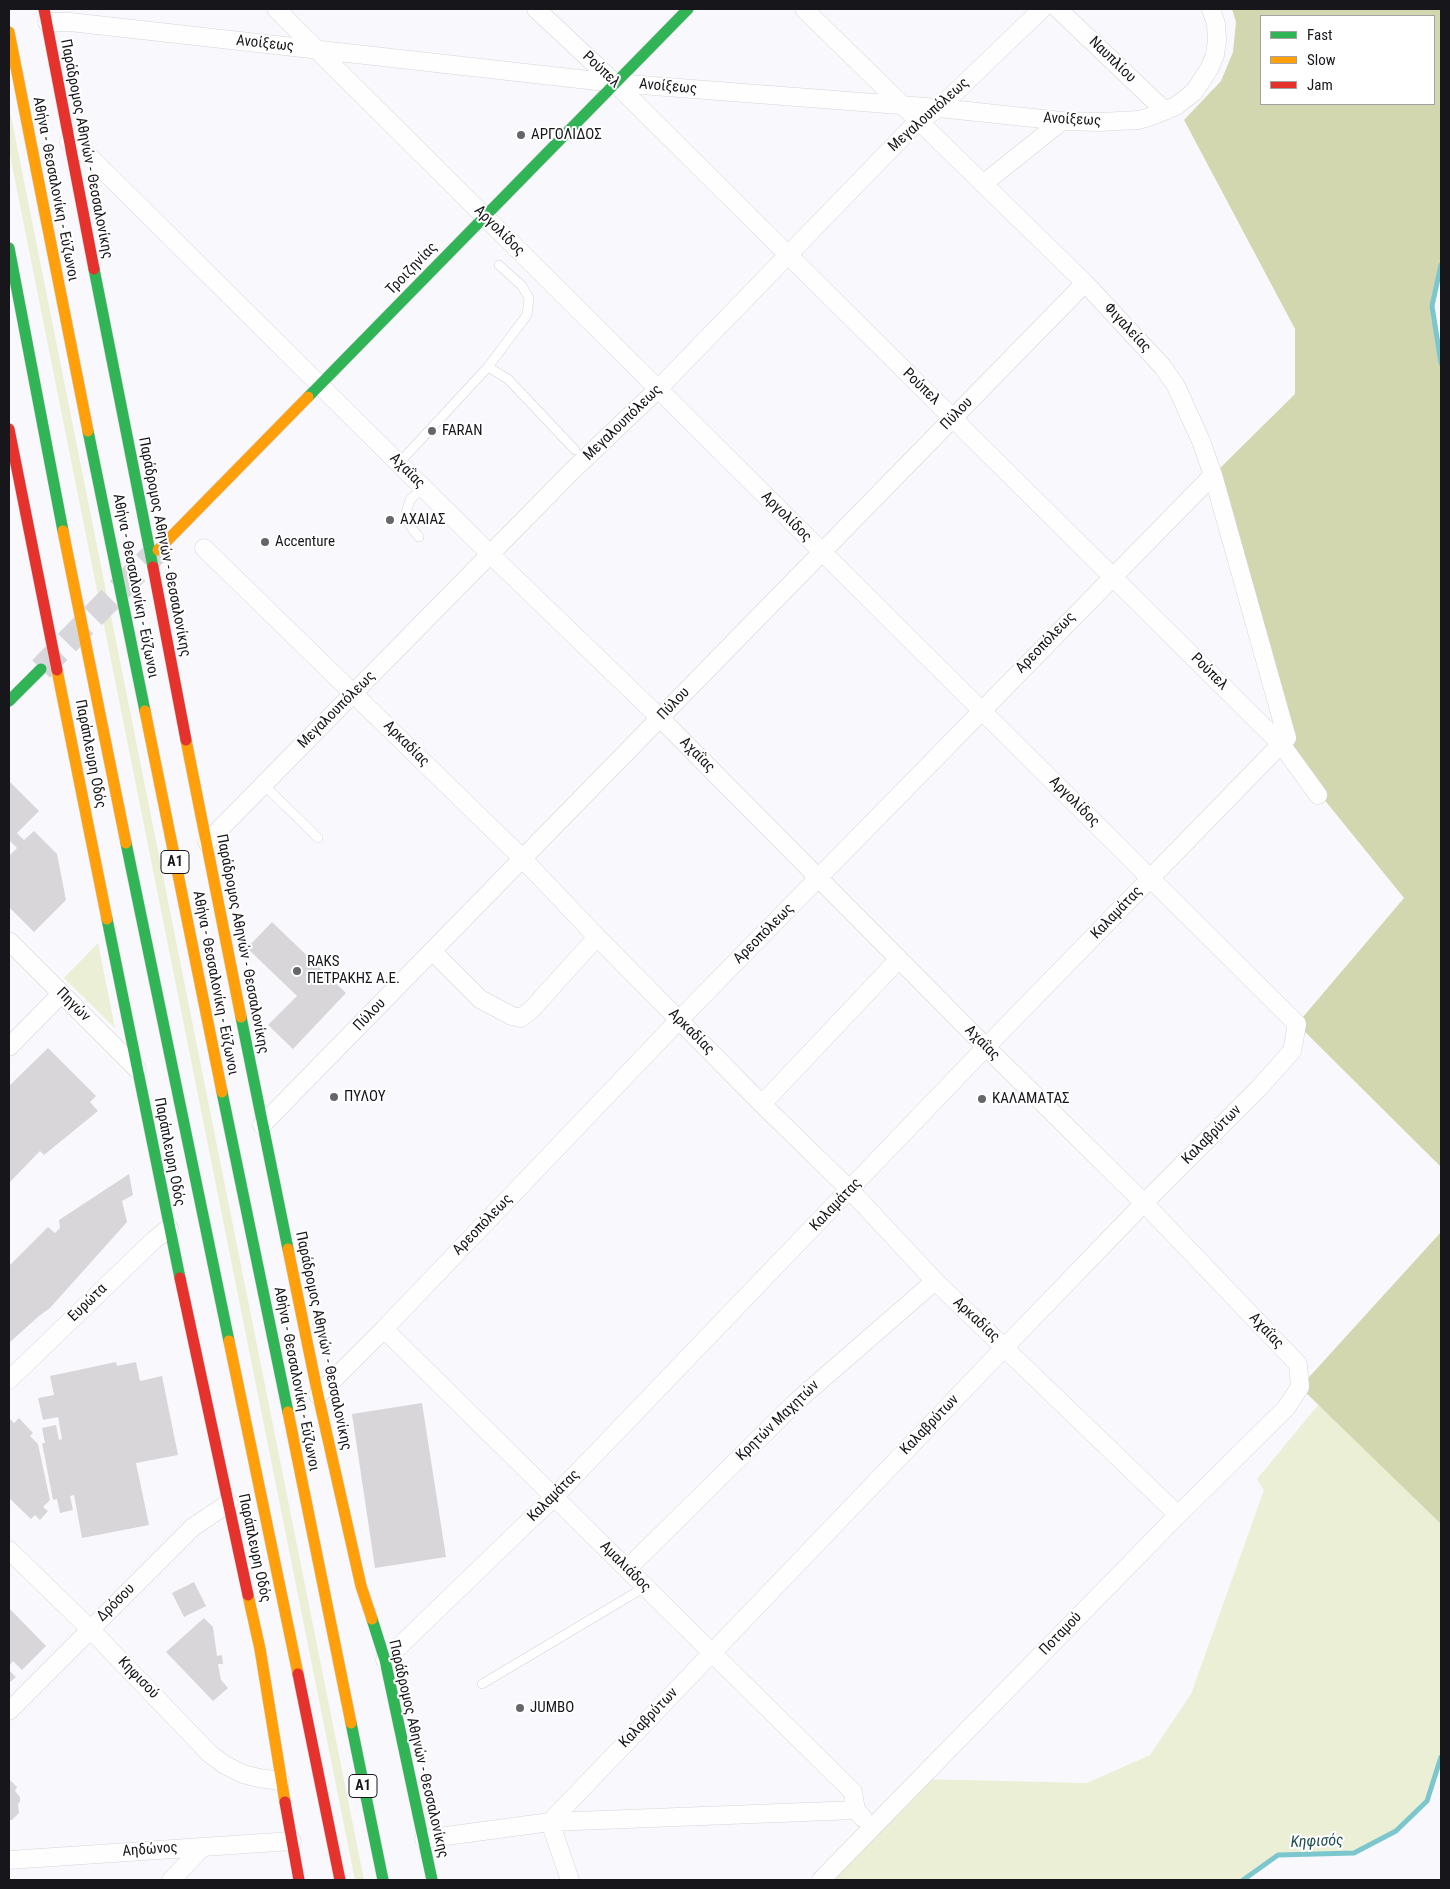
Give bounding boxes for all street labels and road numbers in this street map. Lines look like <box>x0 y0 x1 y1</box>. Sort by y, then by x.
street label: Ανοίξεως <box>235 32 295 56</box>
street label: Ναυπλίου <box>1085 33 1139 87</box>
street label: Παράδρομος Αθηνών - Θεσσαλονίκης <box>56 38 116 260</box>
street label: Ρούπελ <box>578 48 624 92</box>
street label: Μεγαλουπόλεως <box>885 74 973 156</box>
street label: Ανοίξεως <box>638 76 698 98</box>
street label: Αθήνα - Θεσσαλονίκη - Εύζωνοι <box>28 95 82 283</box>
street label: Ανοίξεως <box>1043 109 1101 131</box>
street label: Αργολίδος <box>470 202 528 260</box>
street label: Τροιζηνίας <box>383 239 441 299</box>
street label: Φιγαλείας <box>1100 300 1154 356</box>
street label: Ρούπελ <box>899 365 943 409</box>
street label: Μεγαλουπόλεως <box>580 381 666 465</box>
street label: Πύλου <box>937 394 977 434</box>
street label: Παράδρομος Αθηνών - Θεσσαλονίκης <box>134 436 194 658</box>
street label: Αχαΐας <box>386 450 428 492</box>
street label: Αργολίδος <box>757 488 815 546</box>
street label: Αθήνα - Θεσσαλονίκη - Εύζωνοι <box>108 492 162 680</box>
street label: Αρεοπόλεως <box>1012 609 1080 677</box>
street label: Ρούπελ <box>1187 650 1231 694</box>
street label: Μεγαλουπόλεως <box>295 668 379 752</box>
street label: Πύλου <box>654 684 694 724</box>
street label: Παράπλευρη Οδός <box>71 698 109 810</box>
street label: Αρκαδίας <box>379 717 433 771</box>
street label: Αχαΐας <box>676 734 718 776</box>
street label: Αργολίδος <box>1045 773 1103 831</box>
street label: Παράδρομος Αθηνών - Θεσσαλονίκης <box>212 833 272 1055</box>
road number: Α1 <box>161 850 189 874</box>
street label: Καλαμάτας <box>1087 883 1147 943</box>
street label: Αθήνα - Θεσσαλονίκη - Εύζωνοι <box>188 889 242 1077</box>
street label: Αρεοπόλεως <box>730 900 798 968</box>
street label: Πηγών <box>52 984 94 1026</box>
street label: Πύλου <box>350 995 390 1035</box>
street label: Αρκαδίας <box>664 1005 718 1059</box>
street label: Αχαΐας <box>961 1022 1003 1064</box>
street label: Παράπλευρη Οδός <box>150 1096 188 1208</box>
street label: Καλαβρύτων <box>1179 1102 1245 1168</box>
street label: Καλαμάτας <box>806 1175 866 1235</box>
street label: Αρεοπόλεως <box>449 1191 517 1259</box>
street label: Παράδρομος Αθηνών - Θεσσαλονίκης <box>291 1230 355 1452</box>
street label: Ευρώτα <box>65 1280 111 1326</box>
street label: Αθήνα - Θεσσαλονίκη - Εύζωνοι <box>269 1285 323 1473</box>
street label: Αρκαδίας <box>949 1294 1003 1346</box>
street label: Αχαΐας <box>1245 1309 1287 1353</box>
street label: Κρητών Μαχητών <box>733 1377 823 1465</box>
street label: Καλαβρύτων <box>897 1391 963 1459</box>
street label: Καλαμάτας <box>524 1466 584 1526</box>
street label: Παράπλευρη Οδός <box>234 1492 274 1604</box>
street label: Αμαλιάδος <box>596 1538 654 1596</box>
street label: Δρόσου <box>93 1580 139 1626</box>
street label: Ποταμού <box>1036 1609 1086 1659</box>
street label: Παράδρομος Αθηνών - Θεσσαλονίκης <box>384 1638 452 1860</box>
street label: Κηφισού <box>114 1653 162 1703</box>
street label: Καλαβρύτων <box>616 1684 682 1752</box>
road number: Α1 <box>349 1774 377 1798</box>
street label: Αηδώνος <box>122 1839 178 1861</box>

